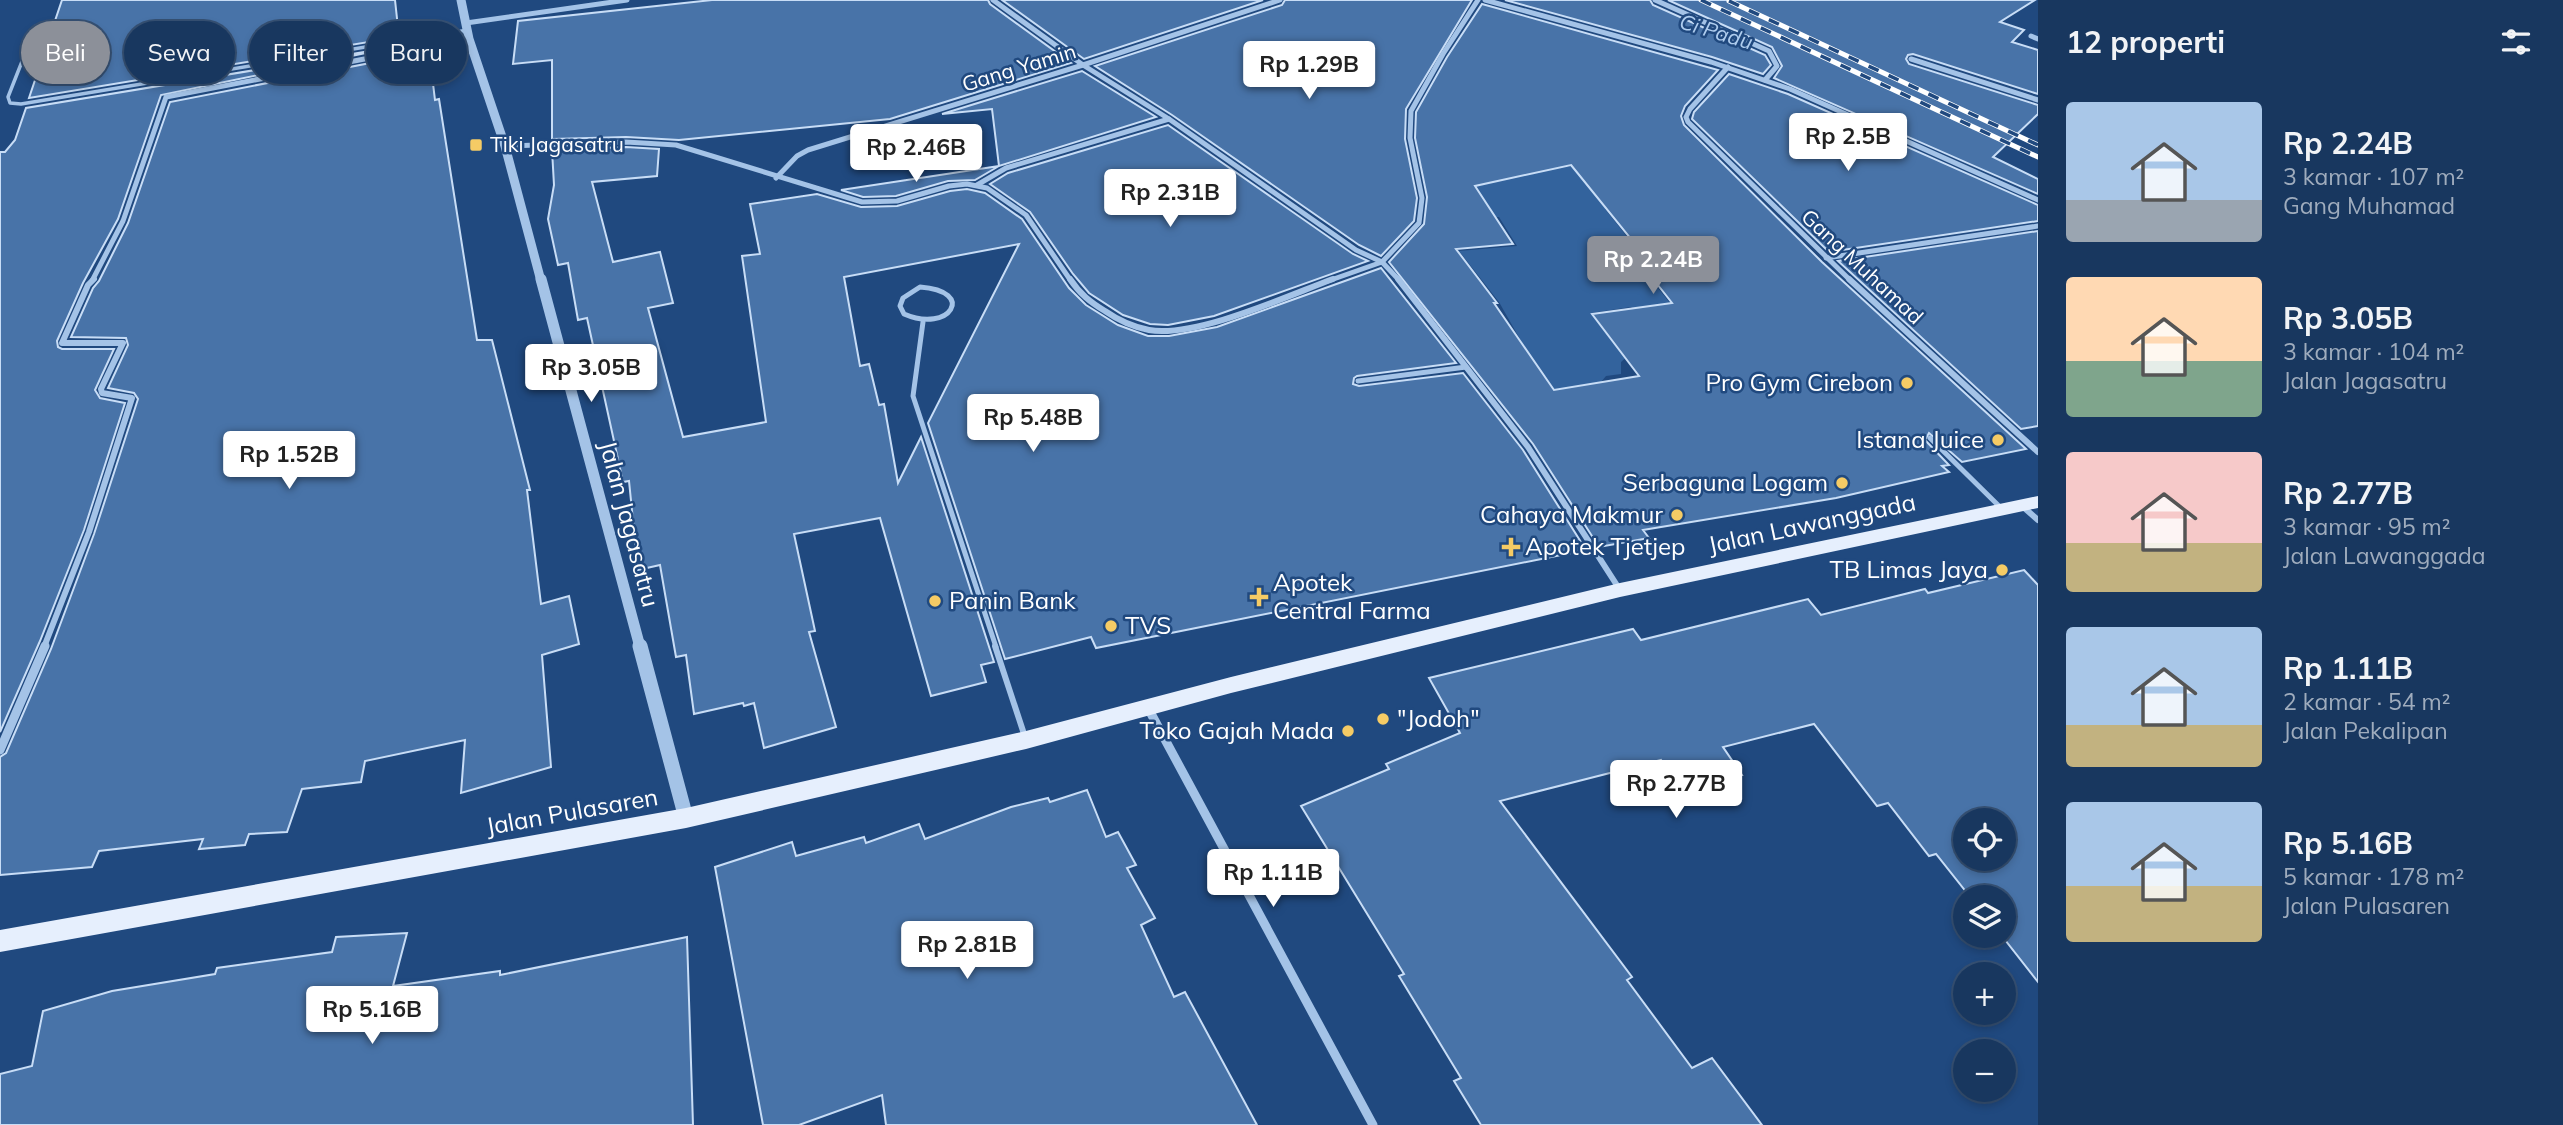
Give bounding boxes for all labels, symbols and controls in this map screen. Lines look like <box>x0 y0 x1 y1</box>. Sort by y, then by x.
water label: Ci Padu <box>1676 8 1756 54</box>
chip: Beli <box>21 21 110 84</box>
chip: Sewa <box>124 21 235 84</box>
chip: Filter <box>249 21 352 84</box>
chip: Baru <box>366 21 467 84</box>
text: 12 properti <box>2066 23 2225 61</box>
icon: filters <box>2497 23 2535 61</box>
street label: Gang Yamin <box>959 37 1079 97</box>
pin: Rp 1.29B <box>1237 42 1381 101</box>
text: Rp 1.29B <box>1259 49 1359 78</box>
pin: Rp 2.5B <box>1783 114 1913 173</box>
text: Rp 2.5B <box>1805 121 1891 150</box>
pin: Rp 2.46B <box>844 124 988 184</box>
text: Rp 2.24B <box>2283 124 2413 162</box>
icon: home <box>2122 130 2206 214</box>
place label: Tiki Jagasatru <box>490 131 624 157</box>
text: Rp 2.46B <box>866 132 966 161</box>
marker: Tiki Jagasatru <box>468 137 484 153</box>
text: 3 kamar · 107 m² <box>2283 162 2464 191</box>
pin: Rp 2.31B <box>1098 170 1242 229</box>
text: Rp 2.31B <box>1120 177 1220 206</box>
text: Gang Muhamad <box>2283 191 2455 220</box>
street label: Gang Muhamad <box>1796 203 1929 329</box>
pin: Rp 2.24B <box>1581 236 1725 296</box>
text: Rp 2.24B <box>1603 244 1703 273</box>
text: Rp 3.05B <box>2283 299 2413 337</box>
icon: home <box>2122 305 2206 389</box>
text: 3 kamar · 104 m² <box>2283 337 2464 366</box>
pin: Rp 3.05B <box>519 344 663 404</box>
text: Rp 3.05B <box>541 352 641 381</box>
text: Jalan Jagasatru <box>2283 366 2447 395</box>
place label: Pro Gym Cirebon <box>1706 367 1893 397</box>
marker: Pro Gym Cirebon <box>1899 375 1915 391</box>
pin: Rp 5.48B <box>961 394 1105 454</box>
text: Rp 5.48B <box>983 402 1083 431</box>
place label: Istana Juice <box>1856 424 1984 454</box>
pin: Rp 1.52B <box>217 432 361 491</box>
marker: Istana Juice <box>1990 432 2006 448</box>
street label: Jalan Jagasatru <box>593 437 667 610</box>
text: Rp 1.52B <box>239 439 339 468</box>
place label: Serbaguna Logam <box>1623 467 1828 497</box>
text: Rp 2.77B <box>2283 474 2413 512</box>
marker: Serbaguna Logam <box>1834 475 1850 491</box>
icon: home <box>2122 480 2206 564</box>
street label: Jalan Lawanggada <box>1705 486 1918 560</box>
place label: Cahaya Makmur <box>1480 499 1663 529</box>
marker: Cahaya Makmur <box>1669 507 1685 523</box>
text: 3 kamar · 95 m² <box>2283 512 2451 541</box>
place label: Apotek Tjetjep <box>1525 531 1685 561</box>
marker: Apotek Tjetjep <box>1503 539 1519 555</box>
text: Jalan Lawanggada <box>2283 541 2486 570</box>
place label: TB Limas Jaya <box>1829 554 1988 584</box>
marker: TB Limas Jaya <box>1994 562 2010 578</box>
place label: Apotek Central Farma <box>1273 567 1431 625</box>
place label: Panin Bank <box>949 585 1076 615</box>
marker: Apotek Central Farma <box>1251 589 1267 605</box>
marker: Panin Bank <box>927 593 943 609</box>
place label: TVS <box>1125 610 1171 640</box>
marker: TVS <box>1103 618 1119 634</box>
text: Rp 1.11B <box>2283 649 2413 687</box>
icon: home <box>2122 655 2206 739</box>
text: 2 kamar · 54 m² <box>2283 687 2451 716</box>
place label: "Jodoh" <box>1397 703 1480 733</box>
marker: "Jodoh" <box>1375 711 1391 727</box>
place label: Toko Gajah Mada <box>1139 715 1334 745</box>
text: Jalan Pekalipan <box>2283 716 2448 745</box>
marker: Toko Gajah Mada <box>1340 723 1356 739</box>
pin: Rp 2.77B <box>1604 760 1748 820</box>
text: Rp 2.77B <box>1626 768 1726 797</box>
street label: Jalan Pulasaren <box>483 781 660 841</box>
map controls <box>1953 808 2016 1102</box>
button: locate <box>1953 808 2016 871</box>
text: Rp 5.16B <box>2283 824 2413 862</box>
icon: home <box>2122 830 2206 914</box>
pin: Rp 1.11B <box>1201 850 1345 909</box>
text: Rp 1.11B <box>1223 857 1323 886</box>
text: 5 kamar · 178 m² <box>2283 862 2464 891</box>
button: layers <box>1953 885 2016 948</box>
text: Jalan Pulasaren <box>2283 891 2450 920</box>
pin: Rp 2.81B <box>895 922 1039 981</box>
text: Rp 2.81B <box>917 929 1017 958</box>
button: + <box>1953 962 2016 1025</box>
pin: Rp 5.16B <box>300 986 444 1046</box>
text: Rp 5.16B <box>322 994 422 1023</box>
button: − <box>1953 1039 2016 1102</box>

